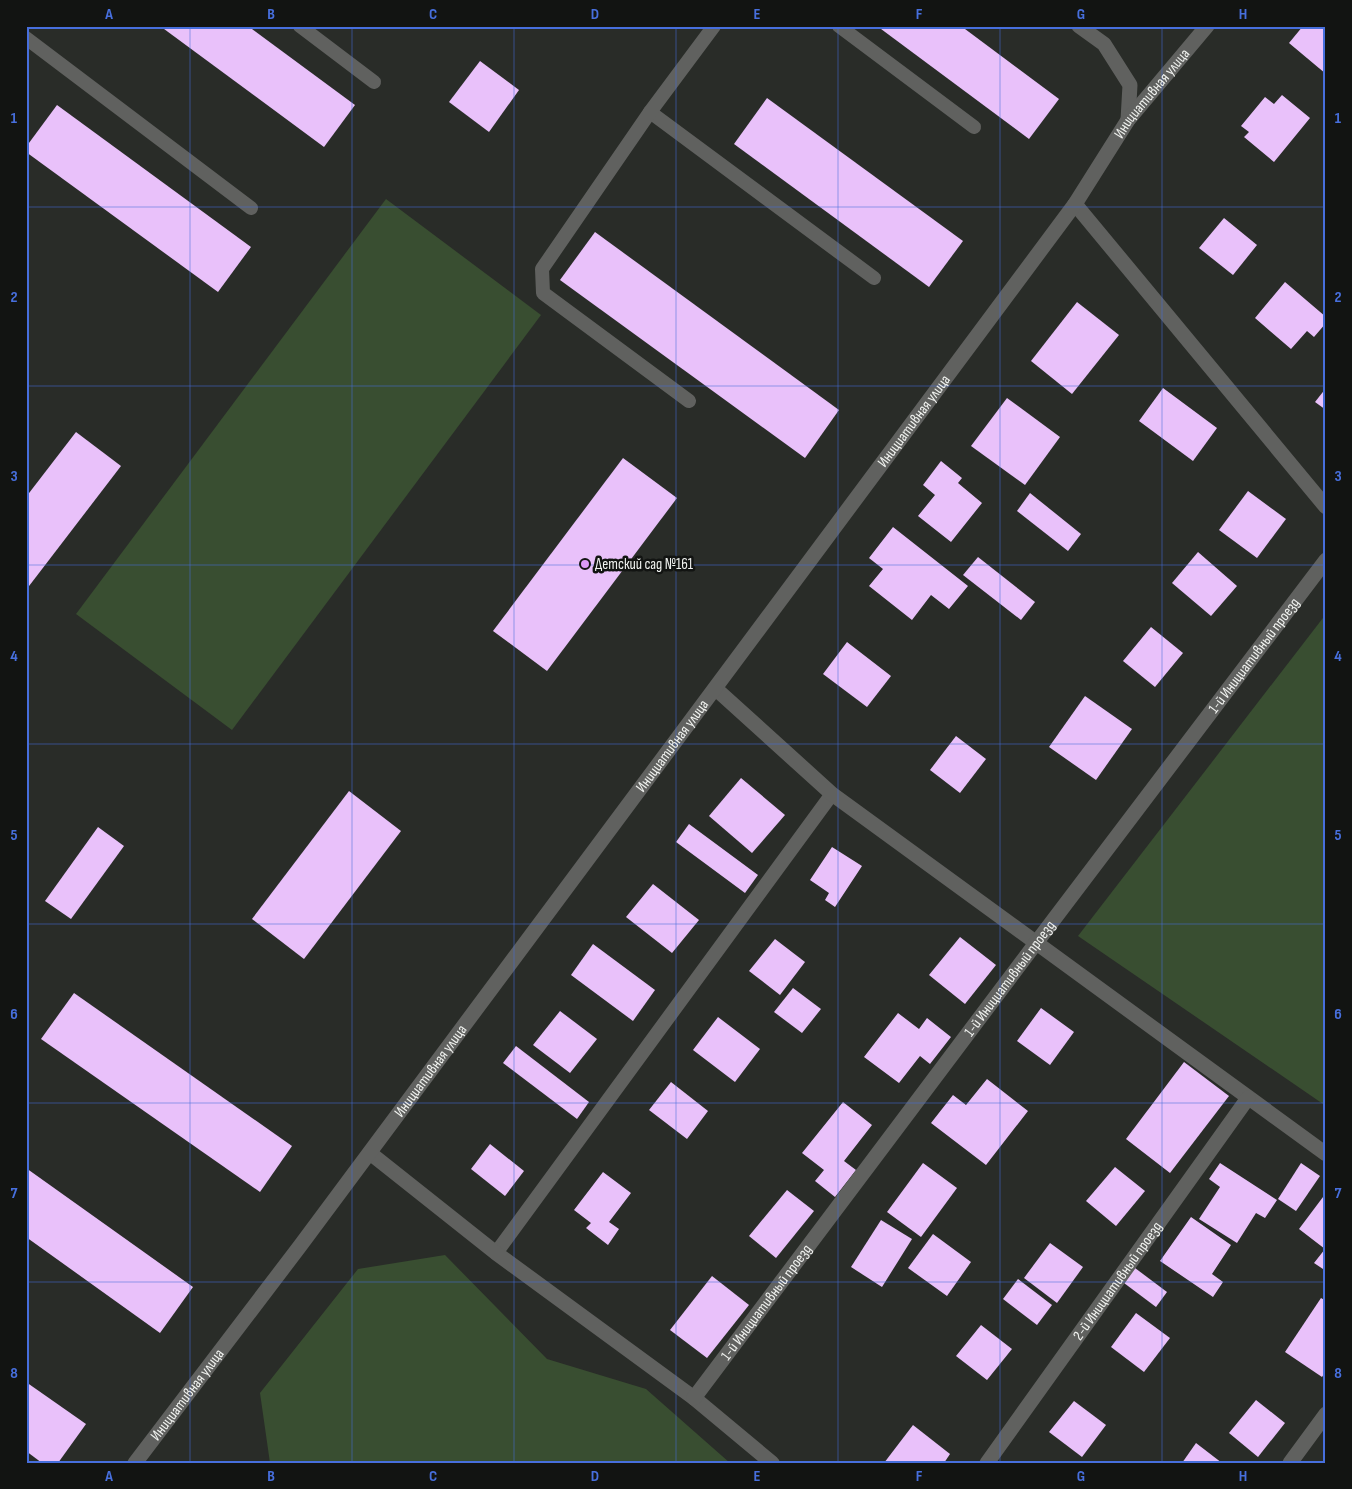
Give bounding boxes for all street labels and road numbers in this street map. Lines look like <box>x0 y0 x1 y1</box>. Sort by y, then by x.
street label: Инициативная улица <box>1110 45 1194 142</box>
street label: Инициативная улица <box>874 371 955 471</box>
street label: 1-й Инициативный проезд <box>1204 594 1304 717</box>
street label: Инициативная улица <box>632 696 713 796</box>
street label: 1-й Инициативный проезд <box>960 917 1060 1040</box>
street label: Инициативная улица <box>390 1021 471 1121</box>
street label: 2-й Инициативный проезд <box>1069 1218 1166 1344</box>
street label: 1-й Инициативный проезд <box>717 1241 816 1364</box>
street label: Инициативная улица <box>146 1345 229 1445</box>

